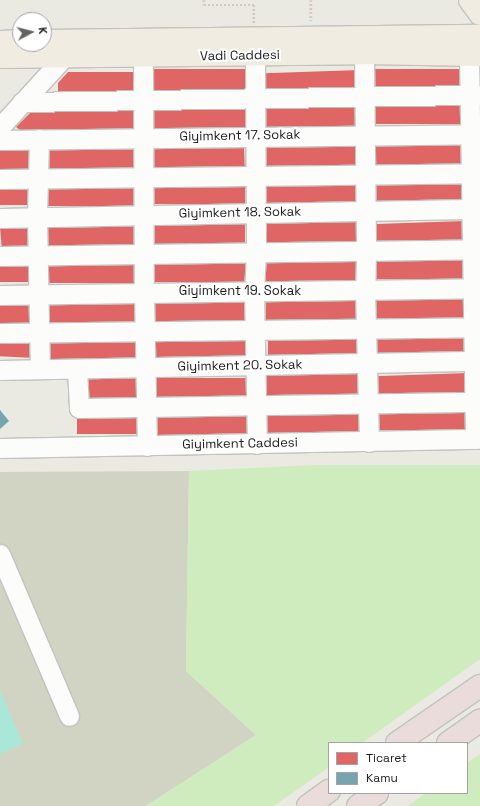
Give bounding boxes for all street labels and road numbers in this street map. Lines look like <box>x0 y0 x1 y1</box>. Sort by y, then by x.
street label: Vadi Caddesi <box>200 48 280 64</box>
street label: Giyimkent 17. Sokak <box>179 127 301 145</box>
street label: Giyimkent 18. Sokak <box>178 204 302 222</box>
street label: Giyimkent 19. Sokak <box>179 283 301 299</box>
street label: Giyimkent 20. Sokak <box>177 357 303 375</box>
street label: Giyimkent Caddesi <box>182 435 298 453</box>

